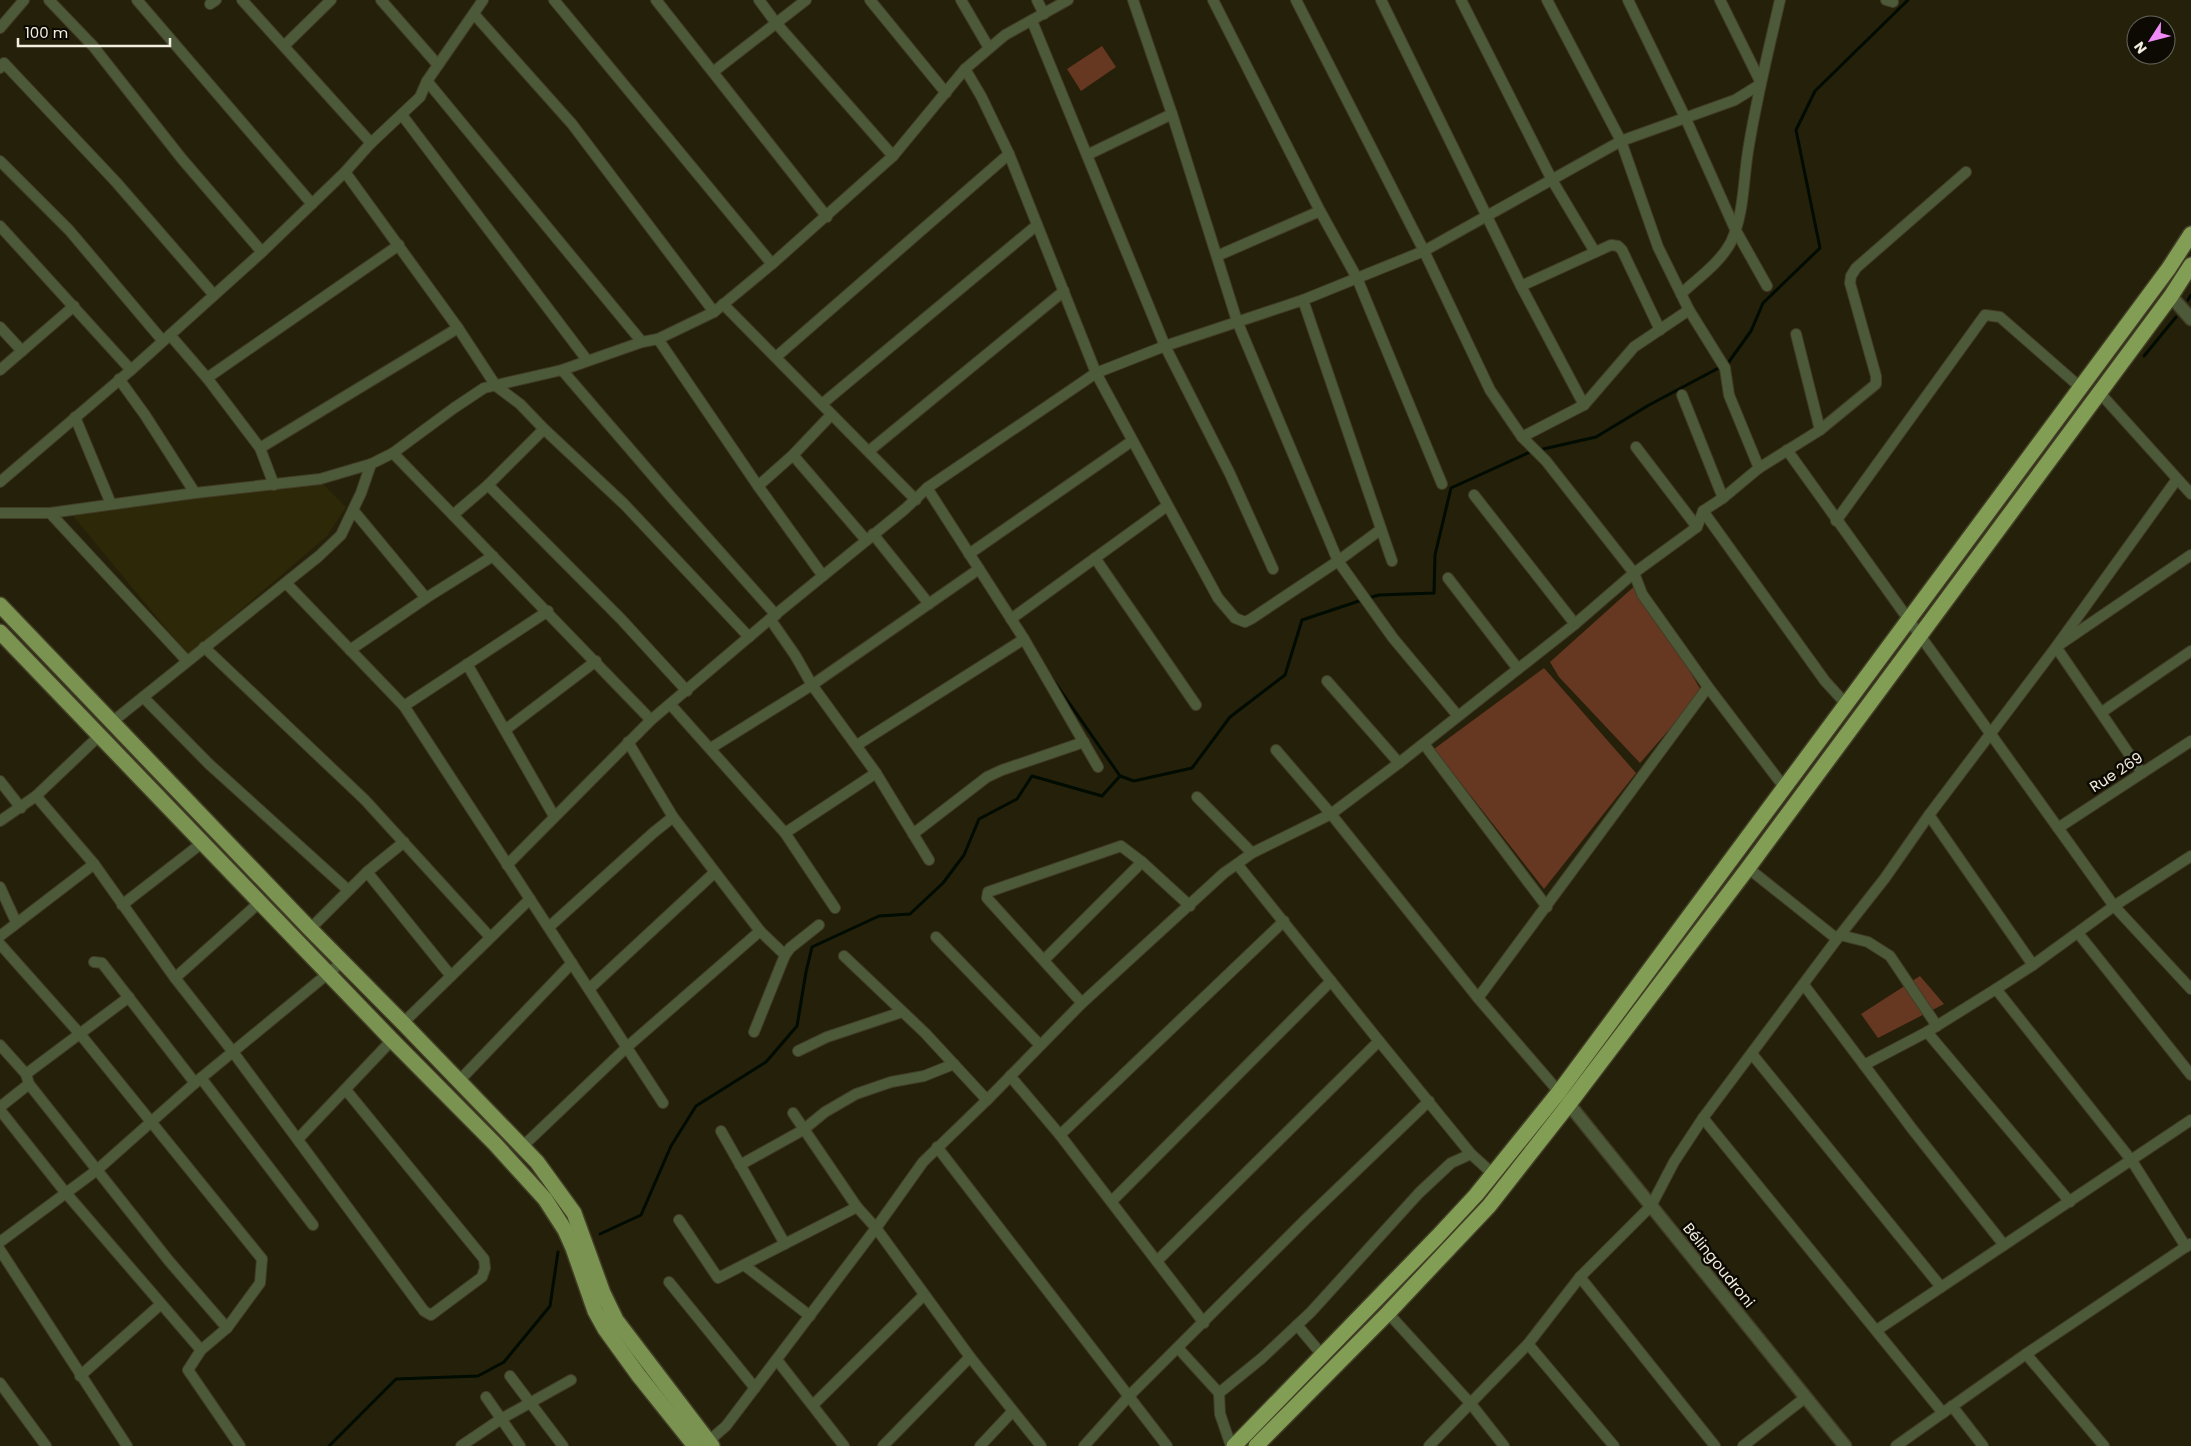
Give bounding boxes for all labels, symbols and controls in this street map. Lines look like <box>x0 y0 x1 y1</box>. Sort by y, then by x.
scale bar <box>18 15 170 47</box>
north arrow <box>2126 15 2176 65</box>
text: 100 m <box>25 22 68 43</box>
text: N <box>2129 38 2152 58</box>
street label: Rue 269 <box>2085 747 2147 797</box>
street label: Bélingoudroni <box>1678 1218 1760 1312</box>

